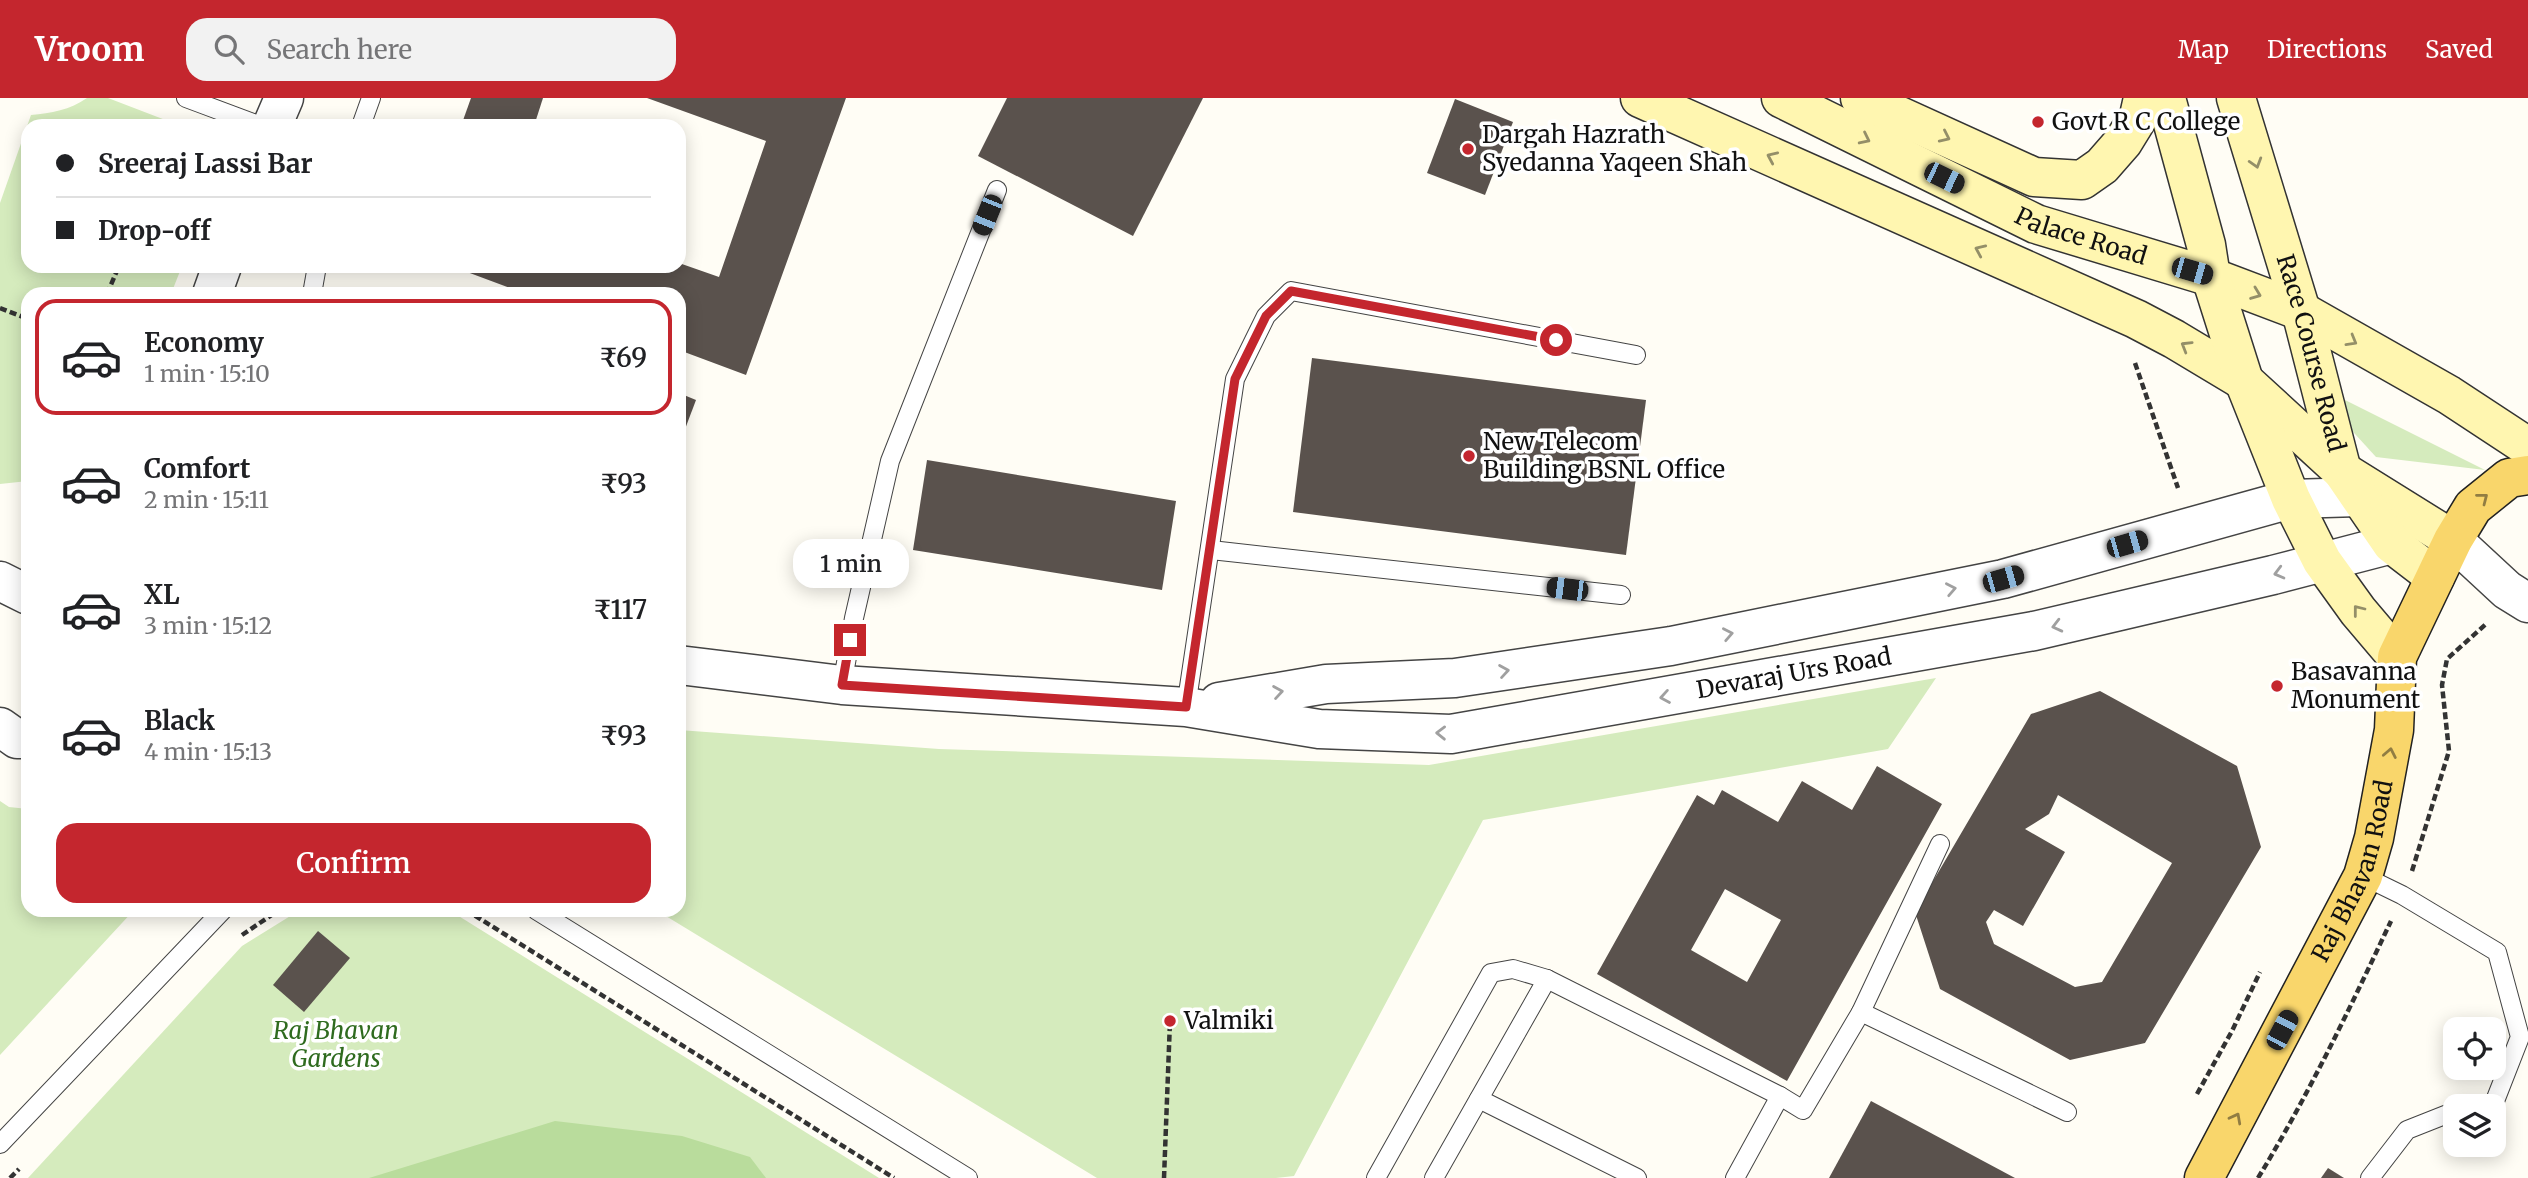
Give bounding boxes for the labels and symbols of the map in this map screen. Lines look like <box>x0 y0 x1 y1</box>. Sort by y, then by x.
place label: Govt R C College <box>2052 106 2240 137</box>
marker: Govt R C College <box>2030 114 2046 130</box>
place label: Dargah Hazrath Syedanna Yaqeen Shah <box>1482 119 1747 178</box>
one-way arrow <box>1938 128 1950 142</box>
one-way arrow <box>1858 131 1870 145</box>
marker: Dargah Hazrath Syedanna Yaqeen Shah <box>1460 141 1476 157</box>
one-way arrow <box>1767 151 1779 165</box>
one-way arrow <box>2247 157 2262 169</box>
car <box>1921 159 1968 197</box>
car <box>970 192 1005 238</box>
street label: Palace Road <box>2010 200 2151 272</box>
one-way arrow <box>1975 244 1987 258</box>
street label: Race Course Road <box>2270 251 2352 455</box>
car <box>2169 255 2216 287</box>
one-way arrow <box>2249 286 2261 300</box>
route start <box>1540 324 1572 356</box>
one-way arrow <box>2344 333 2357 346</box>
one-way arrow <box>2180 341 2193 354</box>
place label: New Telecom Building BSNL Office <box>1483 426 1725 485</box>
marker: New Telecom Building BSNL Office <box>1461 448 1477 464</box>
one-way arrow <box>2476 494 2488 507</box>
car <box>2104 528 2151 560</box>
callout: 1 min <box>792 538 908 588</box>
car <box>1980 563 2027 595</box>
one-way arrow <box>2273 565 2285 579</box>
car <box>1545 576 1590 602</box>
one-way arrow <box>1945 583 1957 598</box>
one-way arrow <box>2354 606 2367 618</box>
one-way arrow <box>2052 617 2064 632</box>
route end <box>834 624 866 656</box>
one-way arrow <box>1722 628 1734 643</box>
street label: Devaraj Urs Road <box>1694 640 1894 705</box>
place label: Basavanna Monument <box>2291 656 2421 715</box>
one-way arrow <box>1498 664 1510 679</box>
marker: Basavanna Monument <box>2269 678 2285 694</box>
one-way arrow <box>1272 685 1284 700</box>
one-way arrow <box>1659 688 1671 703</box>
one-way arrow <box>1435 726 1446 741</box>
one-way arrow <box>2382 747 2397 759</box>
street label: Raj Bhavan Road <box>2305 777 2399 967</box>
place label: Valmiki <box>1183 1005 1274 1036</box>
car <box>2263 1007 2302 1053</box>
marker: Valmiki <box>1162 1013 1178 1029</box>
park label: Raj Bhavan Gardens <box>273 1015 399 1074</box>
one-way arrow <box>2228 1113 2241 1125</box>

